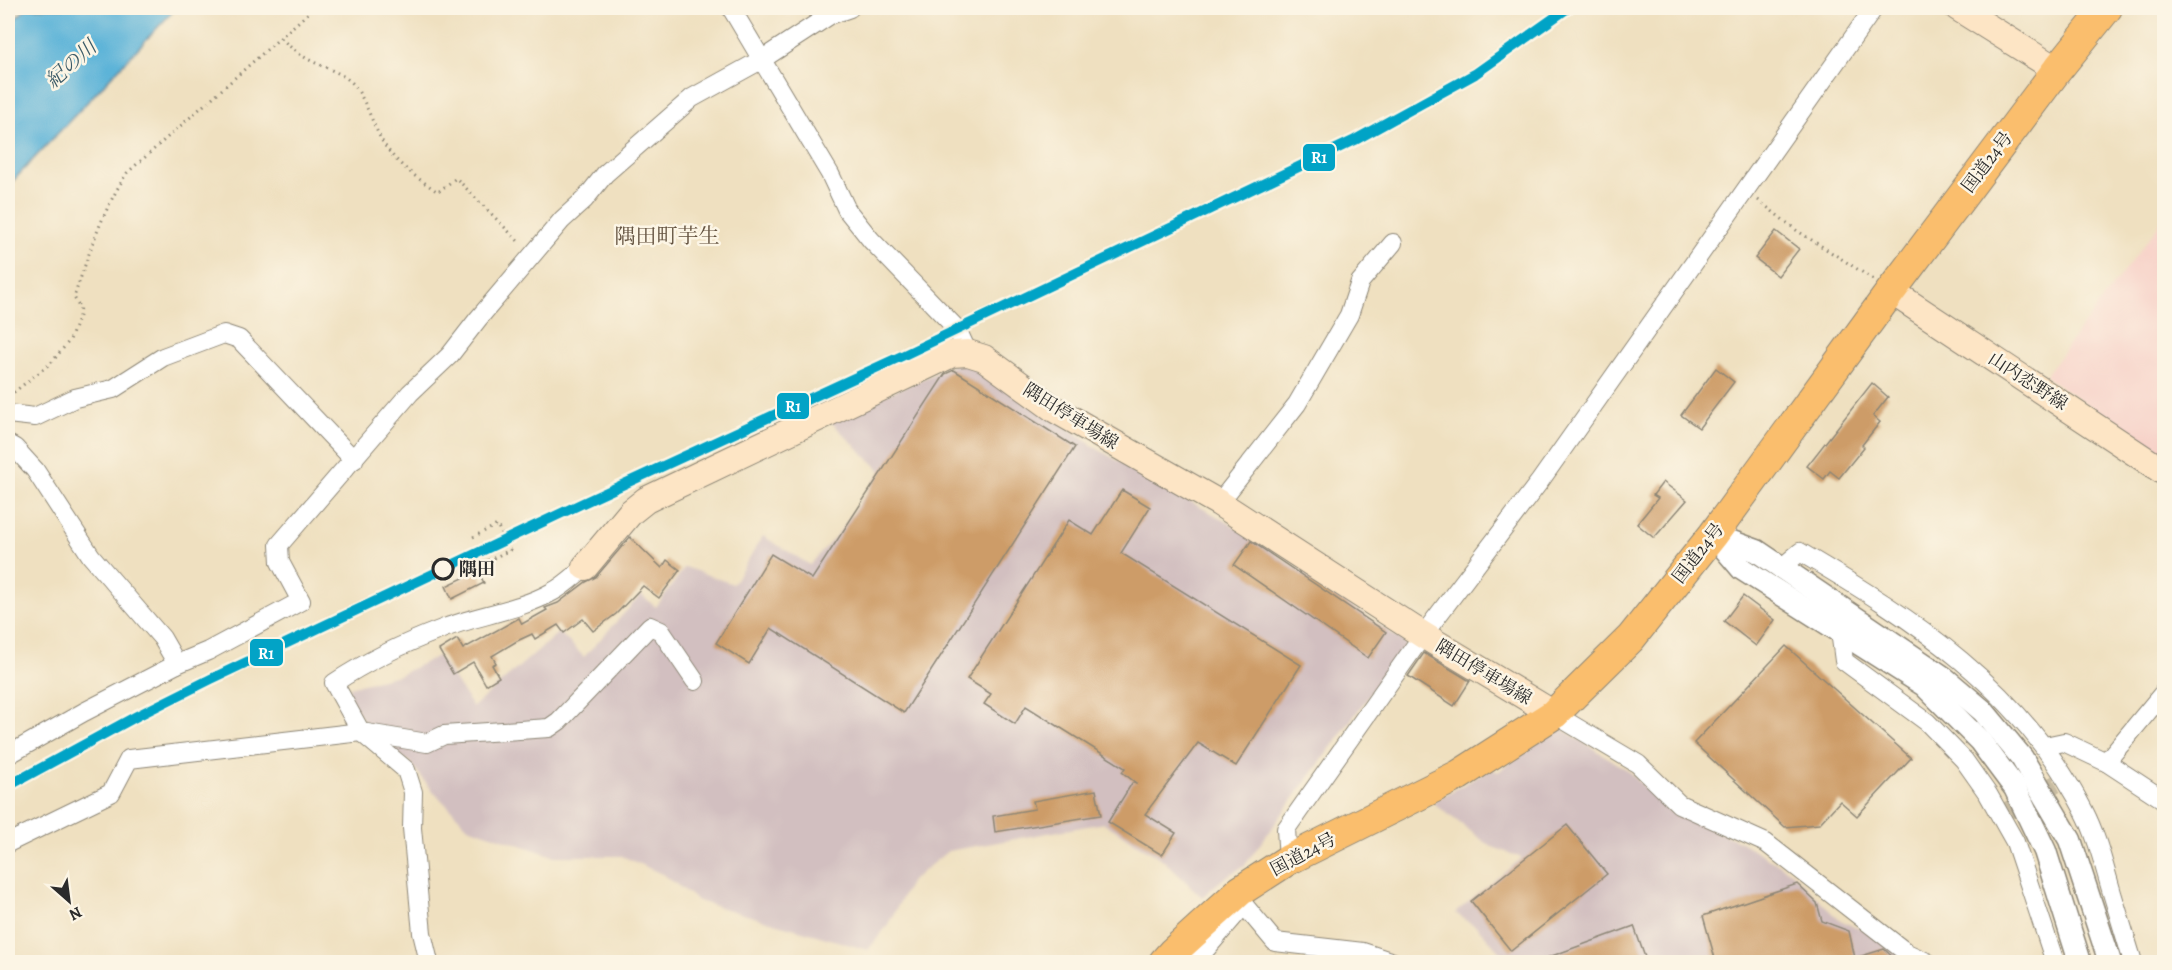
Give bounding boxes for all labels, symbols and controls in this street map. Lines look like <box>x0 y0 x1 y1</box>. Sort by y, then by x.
water label: 紀の川 <box>40 33 104 94</box>
street label: 国道24号 <box>1956 127 2018 197</box>
line badge: R1 <box>1302 143 1336 172</box>
text: R1 <box>1311 147 1327 169</box>
district label: 隅田町芋生 <box>615 222 720 250</box>
street label: 山内恋野線 <box>1984 346 2072 416</box>
street label: 隅田停車場線 <box>1019 377 1123 455</box>
line badge: R1 <box>776 392 810 420</box>
text: R1 <box>785 396 801 418</box>
street label: 国道24号 <box>1667 518 1729 588</box>
place label: 隅田 <box>459 557 495 581</box>
marker: 隅田 <box>432 558 454 580</box>
street label: 隅田停車場線 <box>1432 634 1536 710</box>
line badge: R1 <box>249 638 284 667</box>
text: R1 <box>258 643 274 665</box>
street label: 国道24号 <box>1266 827 1340 881</box>
north arrow <box>39 871 99 931</box>
text: N <box>65 901 86 926</box>

